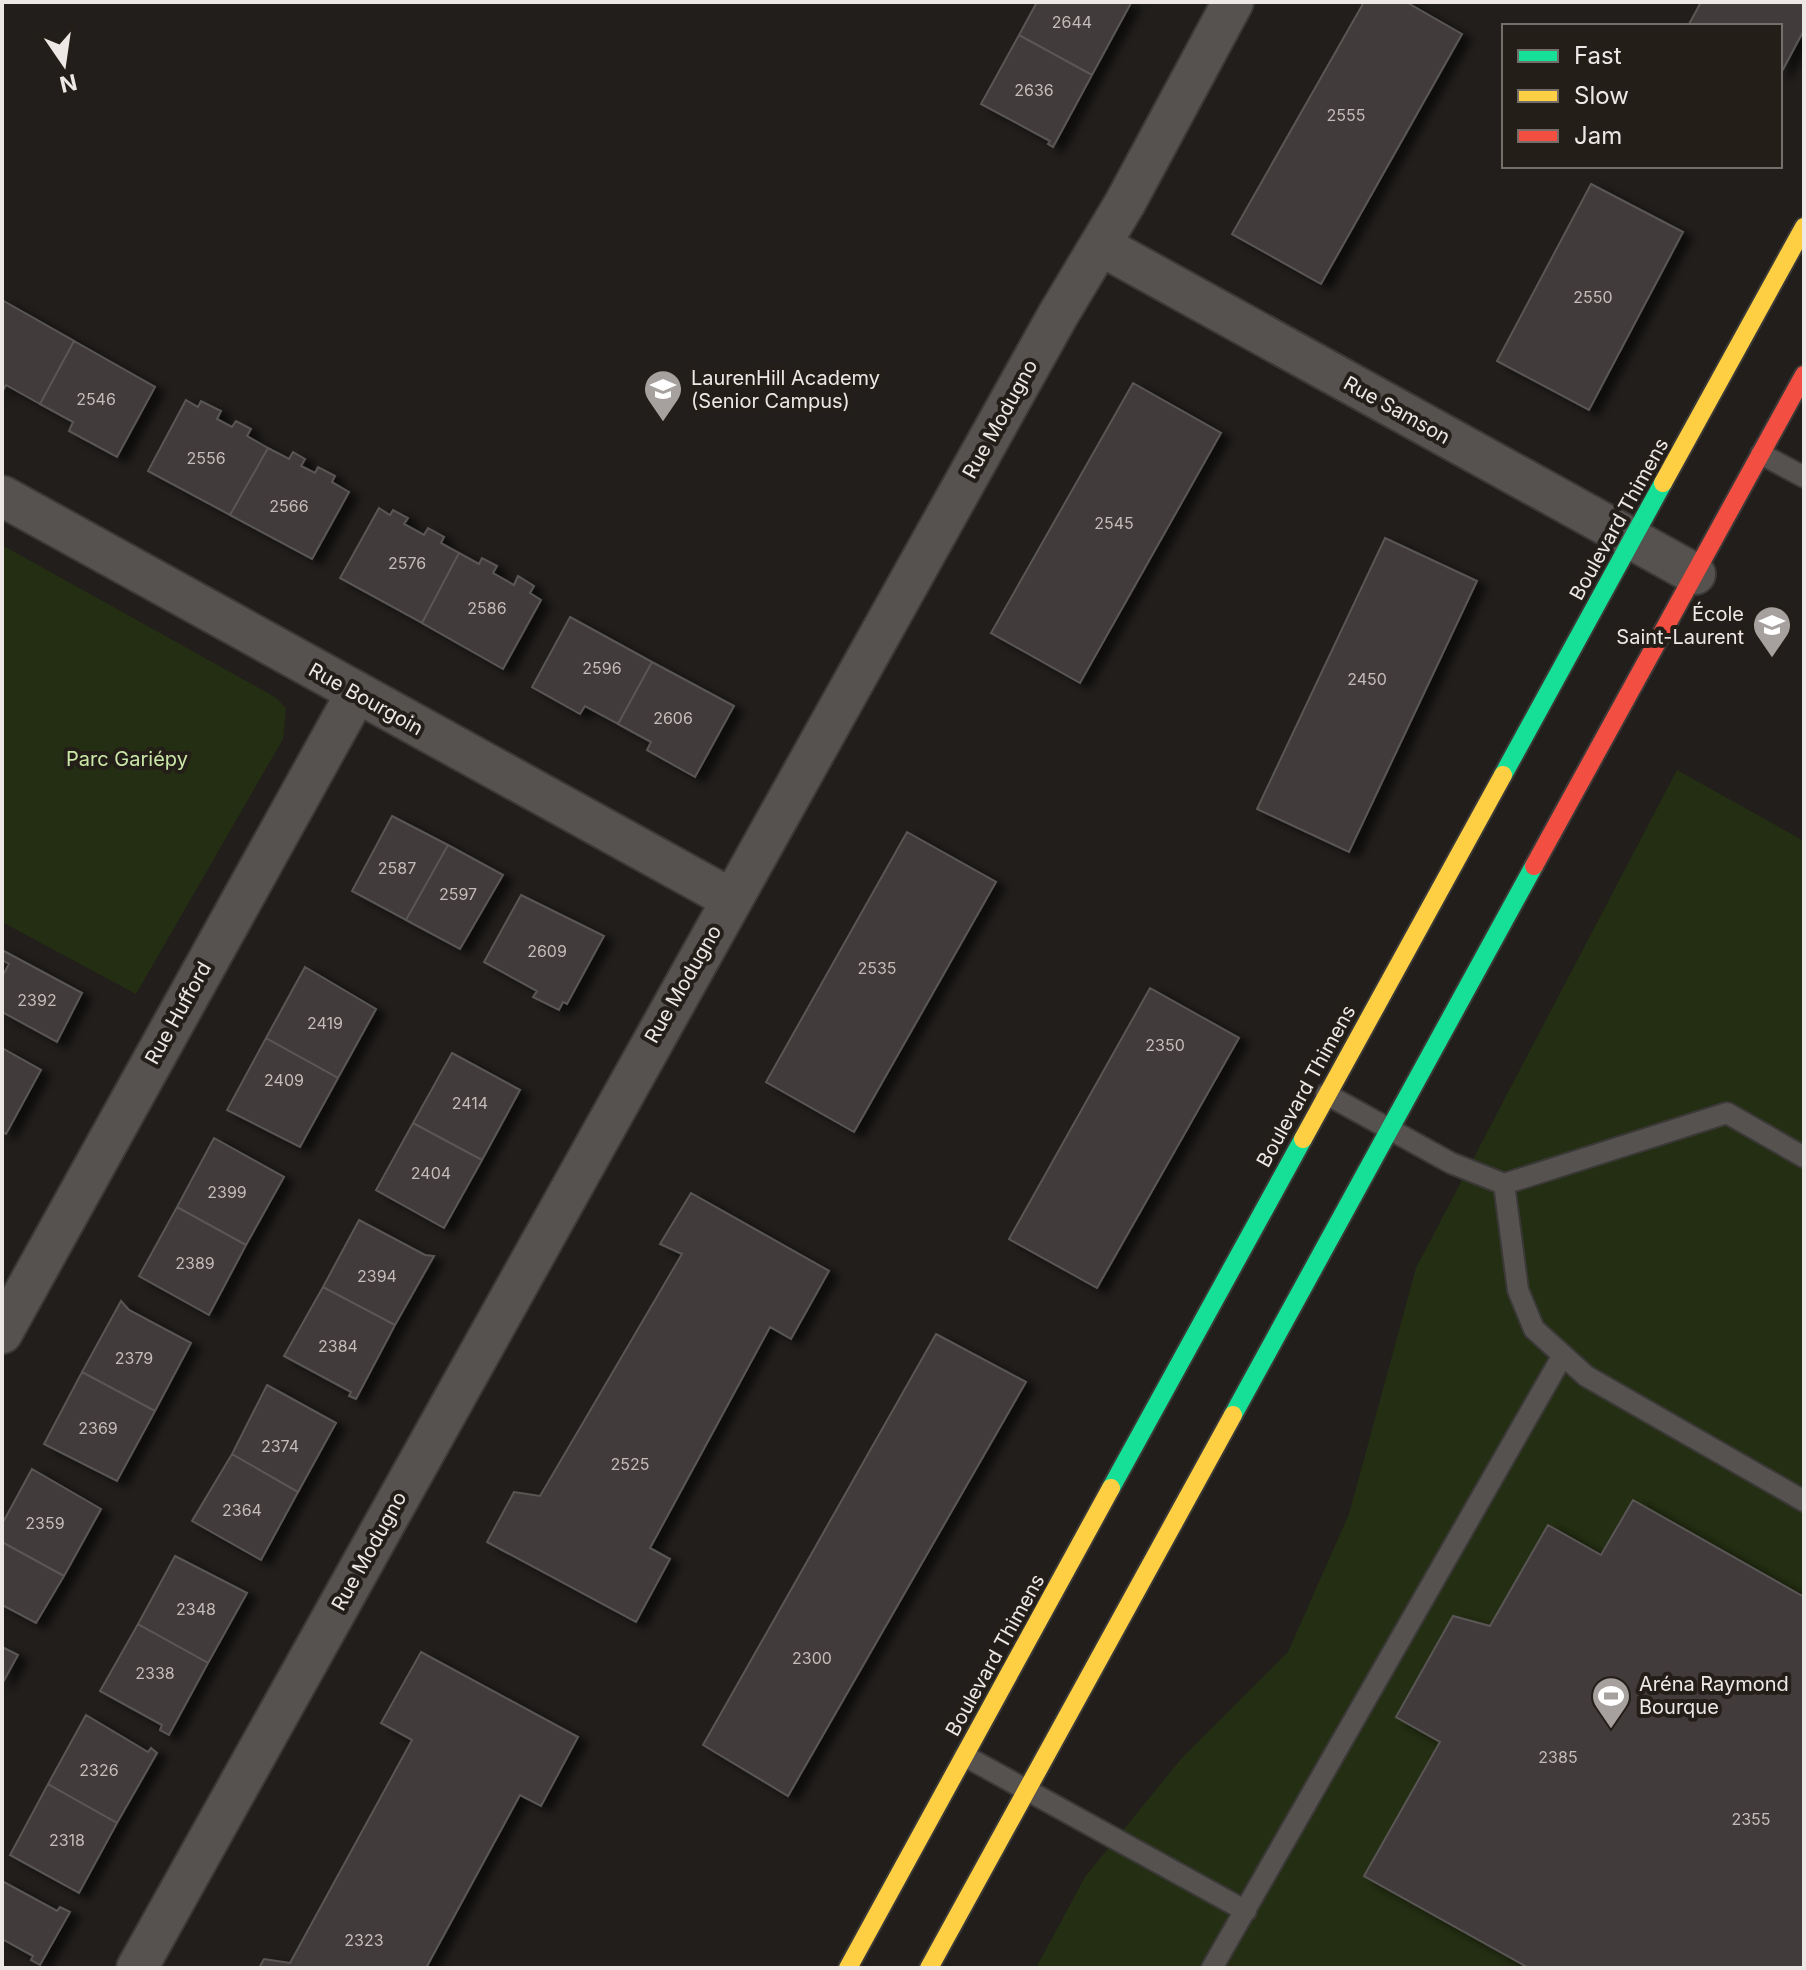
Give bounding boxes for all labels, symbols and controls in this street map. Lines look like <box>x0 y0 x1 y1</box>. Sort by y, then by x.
house number: 2644 <box>1052 12 1092 32</box>
north arrow <box>24 24 104 104</box>
legend <box>1502 24 1782 168</box>
text: Fast <box>1574 41 1622 70</box>
text: N <box>57 69 80 98</box>
house number: 2636 <box>1014 80 1054 100</box>
text: Slow <box>1574 81 1629 110</box>
house number: 2555 <box>1327 105 1365 125</box>
text: Jam <box>1574 121 1622 150</box>
house number: 2550 <box>1573 287 1613 307</box>
street label: Rue Modugno <box>957 355 1043 483</box>
place label: LaurenHill Academy (Senior Campus) <box>691 366 880 413</box>
school or university icon: LaurenHill Academy (Senior Campus) <box>642 368 684 423</box>
street label: Rue Samson <box>1340 371 1454 449</box>
house number: 2546 <box>76 389 116 409</box>
street label: Boulevard Thimens <box>1564 434 1674 604</box>
house number: 2556 <box>186 448 226 468</box>
house number: 2566 <box>269 496 309 516</box>
house number: 2545 <box>1094 513 1134 533</box>
house number: 2576 <box>388 553 426 573</box>
house number: 2586 <box>467 598 507 618</box>
place label: École Saint-Laurent <box>1616 601 1744 649</box>
school or university icon: École Saint-Laurent <box>1751 604 1793 659</box>
street label: Rue Bourgoin <box>305 658 427 740</box>
house number: 2596 <box>582 658 622 678</box>
house number: 2450 <box>1347 669 1387 689</box>
house number: 2606 <box>653 708 693 728</box>
park label: Parc Gariépy <box>66 747 188 771</box>
house number: 2587 <box>378 858 416 878</box>
house number: 2597 <box>439 884 477 904</box>
street label: Rue Modugno <box>640 921 726 1047</box>
house number: 2609 <box>527 941 567 961</box>
street label: Rue Hufford <box>140 958 216 1068</box>
house number: 2535 <box>857 958 897 978</box>
house number: 2392 <box>17 990 57 1010</box>
street label: Boulevard Thimens <box>1251 1001 1361 1171</box>
house number: 2419 <box>307 1013 343 1033</box>
house number: 2350 <box>1145 1035 1185 1055</box>
house number: 2409 <box>264 1070 304 1090</box>
house number: 2414 <box>452 1093 488 1113</box>
house number: 2404 <box>411 1163 451 1183</box>
house number: 2399 <box>207 1182 247 1202</box>
house number: 2389 <box>175 1253 215 1273</box>
house number: 2394 <box>357 1266 397 1286</box>
house number: 2384 <box>318 1336 358 1356</box>
house number: 2379 <box>115 1348 153 1368</box>
house number: 2369 <box>78 1418 118 1438</box>
house number: 2374 <box>261 1436 299 1456</box>
house number: 2525 <box>611 1454 649 1474</box>
street label: Rue Modugno <box>326 1487 412 1615</box>
house number: 2364 <box>222 1500 262 1520</box>
house number: 2359 <box>25 1513 65 1533</box>
street label: Boulevard Thimens <box>940 1570 1050 1740</box>
house number: 2348 <box>176 1599 216 1619</box>
house number: 2300 <box>792 1648 832 1668</box>
house number: 2338 <box>135 1663 175 1683</box>
place label: Aréna Raymond Bourque <box>1639 1672 1789 1719</box>
sports icon: Aréna Raymond Bourque <box>1590 1675 1632 1730</box>
house number: 2385 <box>1538 1747 1578 1767</box>
house number: 2326 <box>79 1760 119 1780</box>
house number: 2355 <box>1731 1809 1771 1829</box>
house number: 2318 <box>49 1830 85 1850</box>
house number: 2323 <box>344 1930 384 1950</box>

